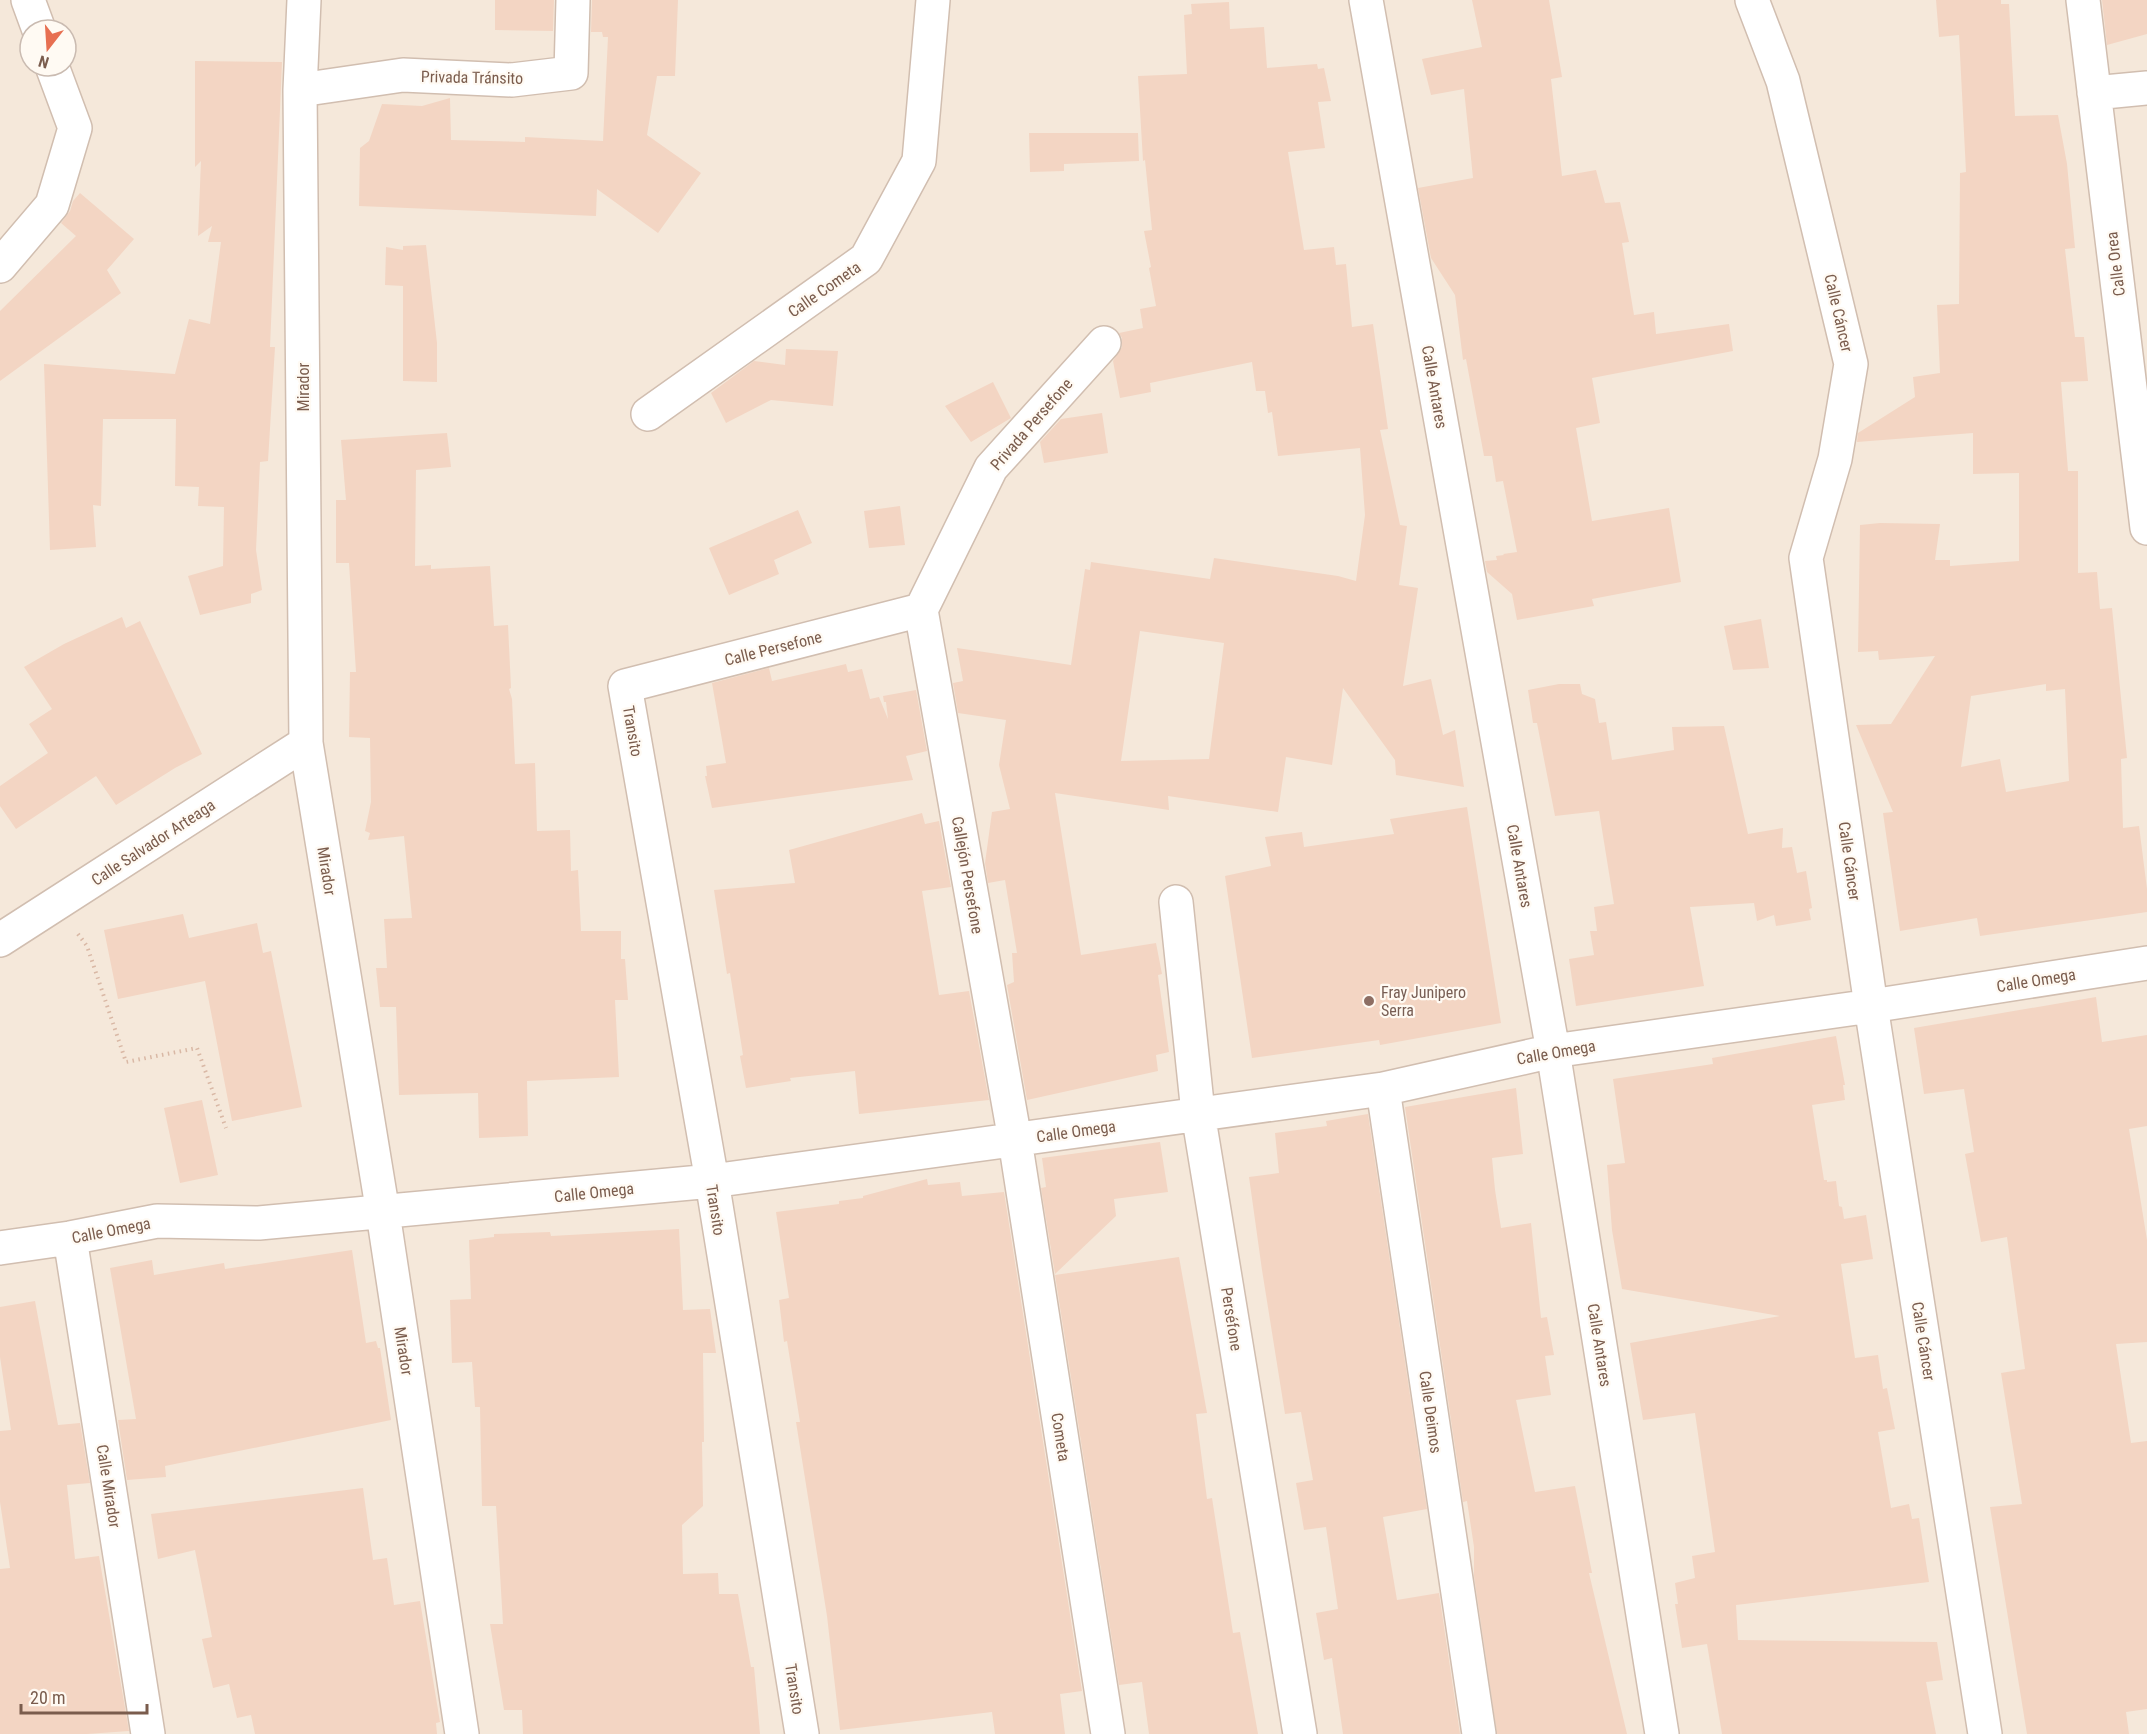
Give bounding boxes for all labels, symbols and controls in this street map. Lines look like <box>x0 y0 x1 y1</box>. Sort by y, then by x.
north arrow <box>18 18 78 78</box>
text: N <box>36 51 51 72</box>
street label: Privada Tránsito <box>421 67 523 88</box>
street label: Calle Orea <box>2102 231 2129 297</box>
street label: Calle Cometa <box>784 257 864 321</box>
street label: Calle Cáncer <box>1820 272 1857 354</box>
street label: Calle Antares <box>1418 344 1451 430</box>
street label: Mirador <box>294 362 313 411</box>
street label: Privada Persefone <box>986 375 1076 474</box>
street label: Calle Persefone <box>723 627 824 670</box>
street label: Transito <box>619 704 646 758</box>
street label: Calle Salvador Arteaga <box>88 795 219 890</box>
street label: Callejón Persefone <box>948 815 987 935</box>
street label: Calle Cáncer <box>1835 820 1864 902</box>
street label: Calle Antares <box>1503 823 1536 909</box>
street label: Mirador <box>313 845 340 897</box>
street label: Calle Omega <box>1995 965 2077 996</box>
place label: Fray Junipero Serra <box>1381 983 1466 1020</box>
marker: Fray Junipero Serra <box>1362 994 1376 1008</box>
street label: Calle Omega <box>1515 1036 1597 1069</box>
street label: Calle Omega <box>1035 1117 1117 1146</box>
street label: Calle Omega <box>553 1179 635 1206</box>
street label: Transito <box>702 1183 729 1237</box>
street label: Calle Omega <box>70 1214 152 1247</box>
street label: Perséfone <box>1217 1286 1246 1352</box>
street label: Calle Cáncer <box>1908 1300 1939 1382</box>
street label: Calle Antares <box>1584 1302 1615 1388</box>
street label: Mirador <box>390 1325 417 1377</box>
street label: Calle Deimos <box>1415 1370 1446 1454</box>
street label: Cometa <box>1047 1411 1074 1463</box>
street label: Calle Mirador <box>93 1443 124 1529</box>
street label: Transito <box>781 1662 808 1716</box>
scale bar <box>21 1677 147 1715</box>
text: 20 m <box>30 1687 65 1708</box>

